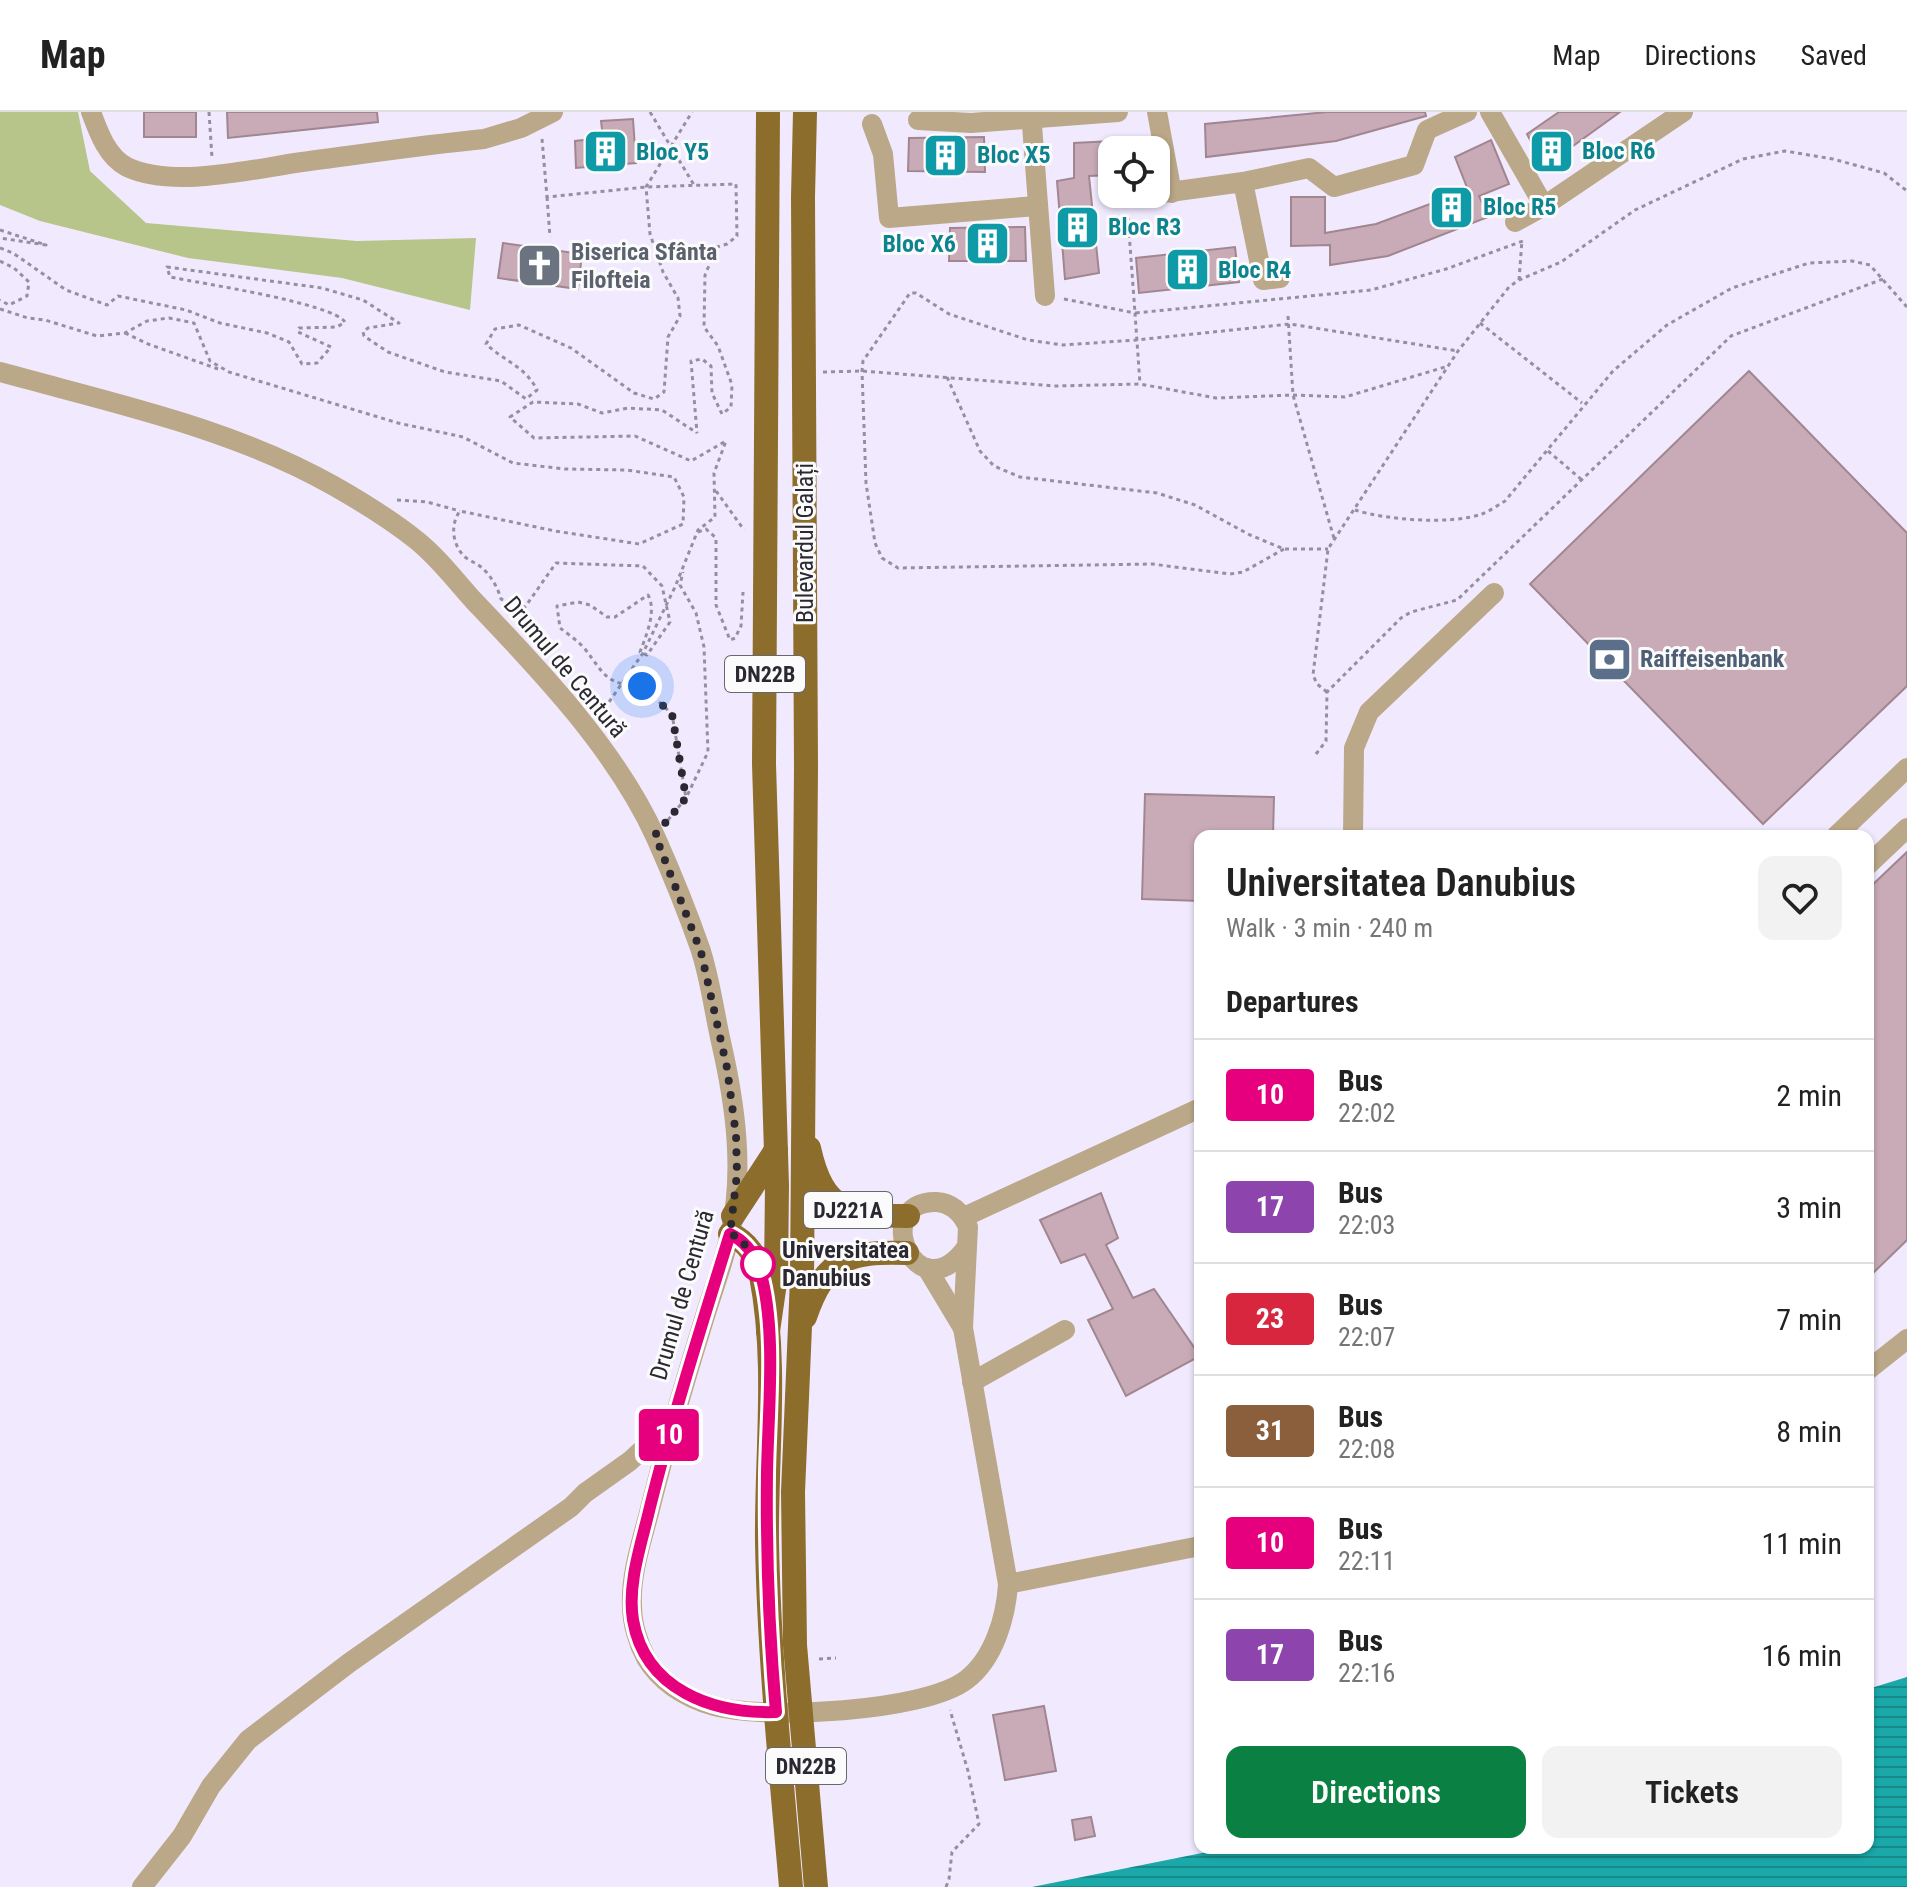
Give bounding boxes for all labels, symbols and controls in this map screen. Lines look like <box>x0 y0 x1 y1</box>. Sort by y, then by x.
text: Map <box>40 33 106 77</box>
text: Map <box>1552 39 1601 72</box>
text: Directions <box>1645 39 1756 72</box>
text: Saved <box>1800 39 1867 72</box>
building icon: Bloc R6 <box>1527 127 1575 175</box>
building icon: Bloc Y5 <box>581 128 629 176</box>
building icon: Bloc X5 <box>922 131 970 179</box>
map controls <box>1098 136 1170 208</box>
button: locate <box>1098 136 1170 208</box>
place label: Bloc R6 <box>1582 137 1655 165</box>
place label: Bloc Y5 <box>636 138 709 166</box>
place label: Bloc X5 <box>977 141 1051 169</box>
building icon: Bloc R5 <box>1428 183 1476 231</box>
place label: Bloc R5 <box>1483 193 1556 221</box>
building icon: Bloc R3 <box>1053 203 1101 251</box>
place label: Bloc R3 <box>1108 213 1181 241</box>
building icon: Bloc X6 <box>963 220 1011 268</box>
place label: Bloc X6 <box>882 230 956 258</box>
place label: Biserica Sfânta Filofteia <box>571 238 717 294</box>
church icon: Biserica Sfânta Filofteia <box>516 242 564 290</box>
building icon: Bloc R4 <box>1163 246 1211 294</box>
place label: Bloc R4 <box>1218 256 1291 284</box>
street label: Bulevardul Galați <box>791 463 819 623</box>
street label: Drumul de Centură <box>498 591 632 743</box>
bank icon: Raiffeisenbank <box>1585 635 1633 683</box>
place label: Raiffeisenbank <box>1640 645 1785 673</box>
road number: DN22B <box>725 656 805 692</box>
your location <box>622 666 662 706</box>
button: heart <box>1758 856 1842 940</box>
text: Universitatea Danubius <box>1226 861 1576 905</box>
text: Walk · 3 min · 240 m <box>1226 913 1433 943</box>
text: Departures <box>1226 984 1359 1019</box>
text: Bus <box>1338 1063 1383 1098</box>
text: 10 <box>1256 1078 1284 1111</box>
text: 2 min <box>1776 1078 1842 1113</box>
text: 22:02 <box>1338 1098 1395 1128</box>
text: Bus <box>1338 1175 1383 1210</box>
text: 17 <box>1256 1190 1284 1223</box>
text: 3 min <box>1776 1190 1842 1225</box>
road number: DJ221A <box>804 1192 892 1228</box>
street label: Drumul de Centură <box>644 1207 720 1383</box>
text: 22:03 <box>1338 1210 1395 1240</box>
place label: Universitatea Danubius <box>782 1236 909 1292</box>
marker: Universitatea Danubius <box>741 1247 775 1281</box>
text: Bus <box>1338 1287 1383 1322</box>
text: 23 <box>1256 1302 1284 1335</box>
text: 7 min <box>1776 1302 1842 1337</box>
text: 22:07 <box>1338 1322 1395 1352</box>
text: Bus <box>1338 1399 1383 1434</box>
line badge: 10 <box>633 1409 705 1461</box>
text: 31 <box>1256 1414 1284 1447</box>
text: 8 min <box>1776 1414 1842 1449</box>
text: 10 <box>655 1418 683 1451</box>
text: 22:08 <box>1338 1434 1395 1464</box>
text: Bus <box>1338 1511 1383 1546</box>
text: 10 <box>1256 1526 1284 1559</box>
text: 11 min <box>1761 1526 1842 1561</box>
text: 22:11 <box>1338 1546 1395 1576</box>
text: Bus <box>1338 1623 1383 1658</box>
text: 17 <box>1256 1638 1284 1671</box>
text: 16 min <box>1761 1638 1842 1673</box>
text: 22:16 <box>1338 1658 1395 1688</box>
button: Directions <box>1226 1746 1526 1838</box>
button: Tickets <box>1542 1746 1842 1838</box>
road number: DN22B <box>766 1748 846 1784</box>

